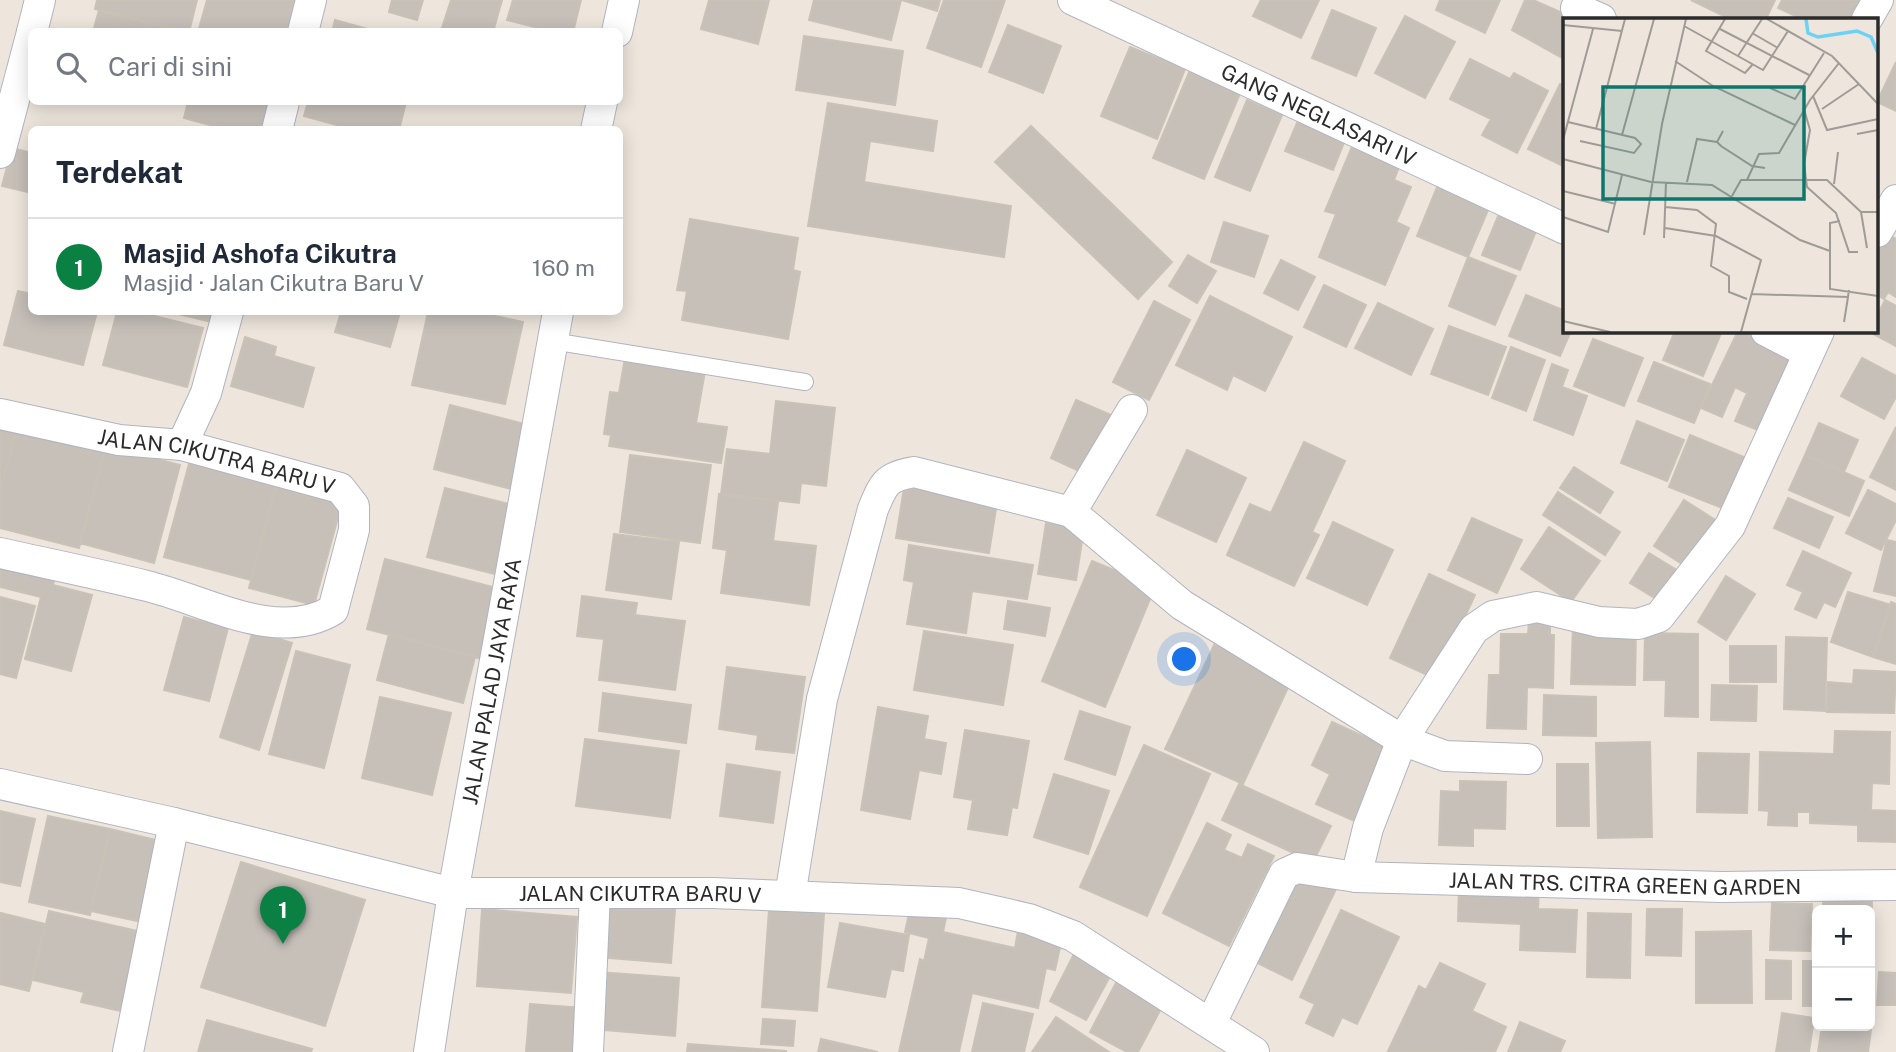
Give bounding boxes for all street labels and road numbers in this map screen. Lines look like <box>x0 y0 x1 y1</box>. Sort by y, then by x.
street label: GANG NEGLASARI IV <box>1217 58 1420 170</box>
street label: JALAN CIKUTRA BARU V <box>96 423 338 499</box>
street label: JALAN PALAD JAYA RAYA <box>457 556 526 807</box>
street label: JALAN TRS. CITRA GREEN GARDEN <box>1448 867 1801 900</box>
street label: JALAN CIKUTRA BARU V <box>519 881 762 907</box>

